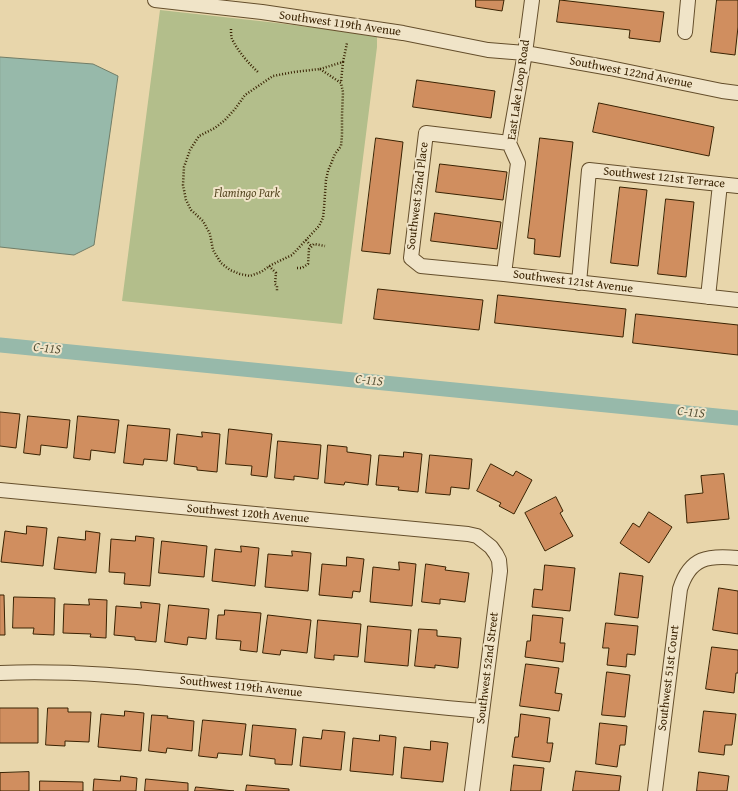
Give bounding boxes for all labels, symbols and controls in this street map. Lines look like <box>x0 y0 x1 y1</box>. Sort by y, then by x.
street label: Southwest 119th Avenue <box>278 8 402 40</box>
street label: East Lake Loop Road <box>505 39 533 141</box>
street label: Southwest 122nd Avenue <box>568 54 694 92</box>
street label: Southwest 52nd Place <box>404 141 432 251</box>
street label: Southwest 121st Terrace <box>602 164 726 192</box>
park label: Flamingo Park <box>214 187 280 201</box>
street label: Southwest 121st Avenue <box>512 267 634 297</box>
water label: C-11S <box>33 340 61 358</box>
water label: C-11S <box>355 372 383 390</box>
water label: C-11S <box>677 404 705 422</box>
street label: Southwest 120th Avenue <box>186 501 310 527</box>
street label: Southwest 52nd Street <box>474 611 502 725</box>
street label: Southwest 51st Court <box>655 624 683 732</box>
street label: Southwest 119th Avenue <box>179 673 303 701</box>

